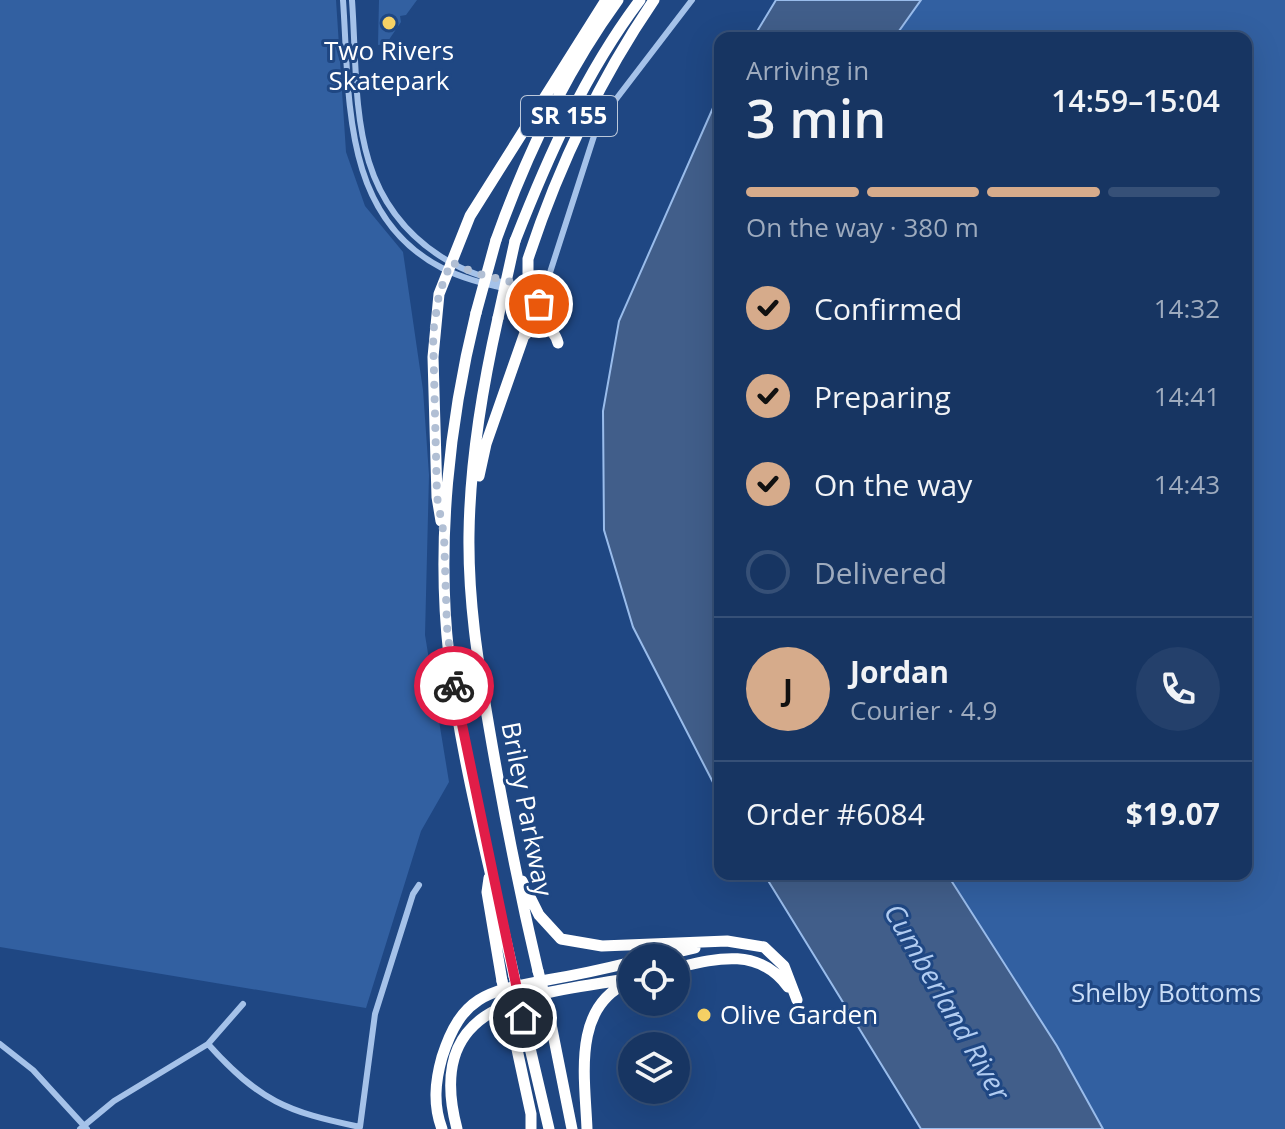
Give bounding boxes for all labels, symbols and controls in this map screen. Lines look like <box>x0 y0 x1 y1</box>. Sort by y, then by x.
marker: Two Rivers Skatepark <box>380 14 398 32</box>
place label: Two Rivers Skatepark <box>324 32 454 98</box>
text: Arriving in <box>746 52 869 88</box>
text: 14:59–15:04 <box>1051 80 1220 121</box>
text: 3 min <box>746 82 886 153</box>
road number: SR 155 <box>521 96 617 136</box>
text: On the way · 380 m <box>746 209 979 245</box>
pin <box>505 270 573 338</box>
icon: bag <box>517 282 561 326</box>
icon: check <box>746 286 790 330</box>
text: Confirmed <box>814 288 962 329</box>
text: 14:32 <box>1154 290 1220 326</box>
icon: check <box>746 374 790 418</box>
text: Preparing <box>814 376 951 417</box>
text: 14:41 <box>1154 378 1220 414</box>
icon: check <box>746 462 790 506</box>
text: On the way <box>814 464 972 505</box>
text: 14:43 <box>1154 466 1220 502</box>
text: Delivered <box>814 552 947 593</box>
courier <box>414 646 494 726</box>
button: phone <box>1136 647 1220 731</box>
text: Jordan <box>850 651 949 692</box>
icon: bike <box>432 664 476 708</box>
text: J <box>783 669 793 710</box>
text: Courier · 4.9 <box>850 692 997 728</box>
street label: Briley Parkway <box>493 719 563 900</box>
text: Order #6084 <box>746 793 925 834</box>
text: $19.07 <box>1126 793 1220 834</box>
water label: Cumberland River <box>876 896 1020 1108</box>
map controls <box>618 944 690 1104</box>
button: locate <box>618 944 690 1016</box>
park label: Shelby Bottoms <box>1071 974 1261 1010</box>
pin <box>489 984 557 1052</box>
icon: home <box>501 996 545 1040</box>
place label: Olive Garden <box>720 996 878 1032</box>
marker: Olive Garden <box>695 1006 713 1024</box>
button: layers <box>618 1032 690 1104</box>

